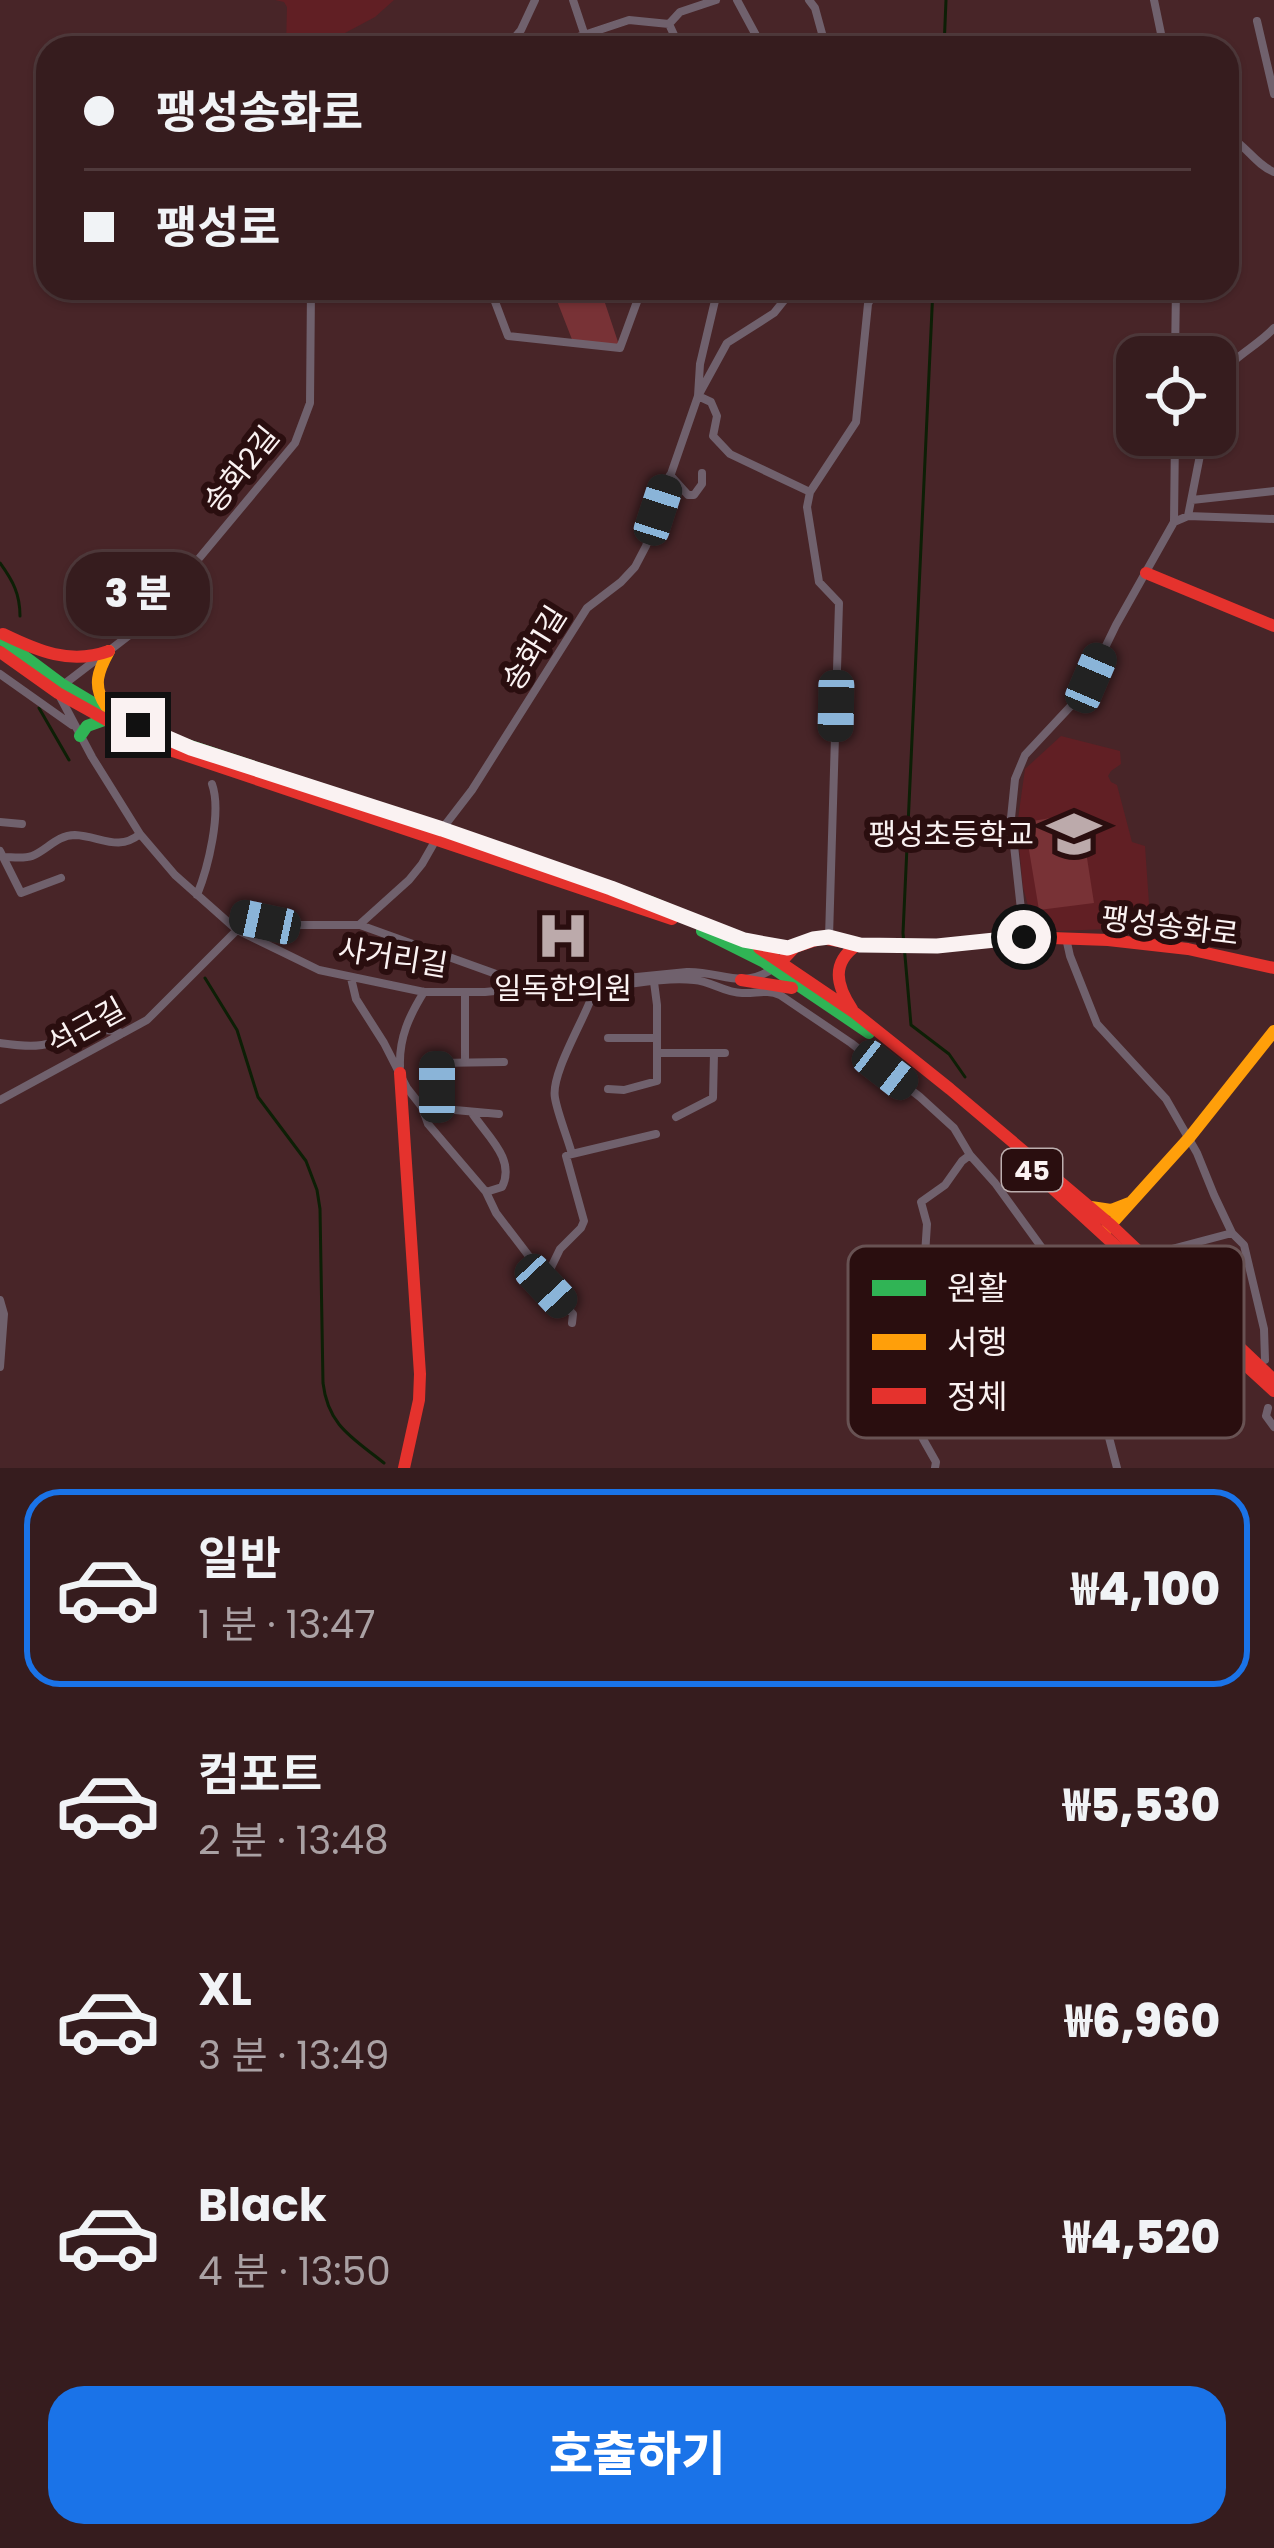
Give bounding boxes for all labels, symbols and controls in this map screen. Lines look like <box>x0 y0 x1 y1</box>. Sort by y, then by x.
text: 팽성송화로 <box>156 81 363 144</box>
text: 팽성로 <box>156 196 280 259</box>
map controls <box>1116 336 1236 456</box>
button: locate <box>1116 336 1236 456</box>
street label: 송화2길 <box>193 417 289 521</box>
car <box>630 470 686 550</box>
callout: 3 분 <box>66 551 210 635</box>
text: 3 분 <box>104 566 172 621</box>
street label: 송화1길 <box>491 597 577 699</box>
car <box>1060 638 1122 718</box>
car <box>817 670 855 742</box>
route end <box>111 698 165 752</box>
school or university icon: 팽성초등학교 <box>1045 805 1103 863</box>
place label: 팽성초등학교 <box>868 813 1034 856</box>
street label: 팽성송화로 <box>1099 896 1241 956</box>
car <box>226 897 304 947</box>
hospital icon: 일독한의원 <box>534 907 592 965</box>
route start <box>997 910 1051 964</box>
street label: 사거리길 <box>335 927 451 987</box>
place label: 일독한의원 <box>494 967 632 1010</box>
street label: 석근길 <box>39 987 133 1065</box>
car <box>846 1034 924 1106</box>
car <box>419 1051 455 1123</box>
road number: 45 <box>1002 1149 1062 1191</box>
legend <box>848 1246 1244 1438</box>
car <box>508 1247 584 1325</box>
text: 원활 <box>947 1265 1008 1312</box>
text: 서행 <box>947 1319 1008 1366</box>
text: 정체 <box>947 1373 1008 1420</box>
text: 일반 <box>198 1527 281 1590</box>
icon: car <box>54 1534 162 1642</box>
text: ₩4,100 <box>1071 1558 1220 1621</box>
text: 1 분 · 13:47 <box>198 1597 375 1652</box>
text: 컴포트 <box>198 1743 322 1806</box>
icon: car <box>54 1750 162 1858</box>
text: ₩5,530 <box>1063 1774 1220 1837</box>
text: 2 분 · 13:48 <box>198 1813 389 1868</box>
text: XL <box>198 1958 252 2021</box>
icon: car <box>54 1966 162 2074</box>
text: ₩6,960 <box>1065 1990 1220 2053</box>
text: 3 분 · 13:49 <box>198 2028 389 2083</box>
text: Black <box>198 2174 327 2237</box>
icon: car <box>54 2182 162 2290</box>
text: ₩4,520 <box>1063 2206 1220 2269</box>
text: 4 분 · 13:50 <box>198 2244 391 2299</box>
button: 호출하기 <box>48 2386 1226 2524</box>

